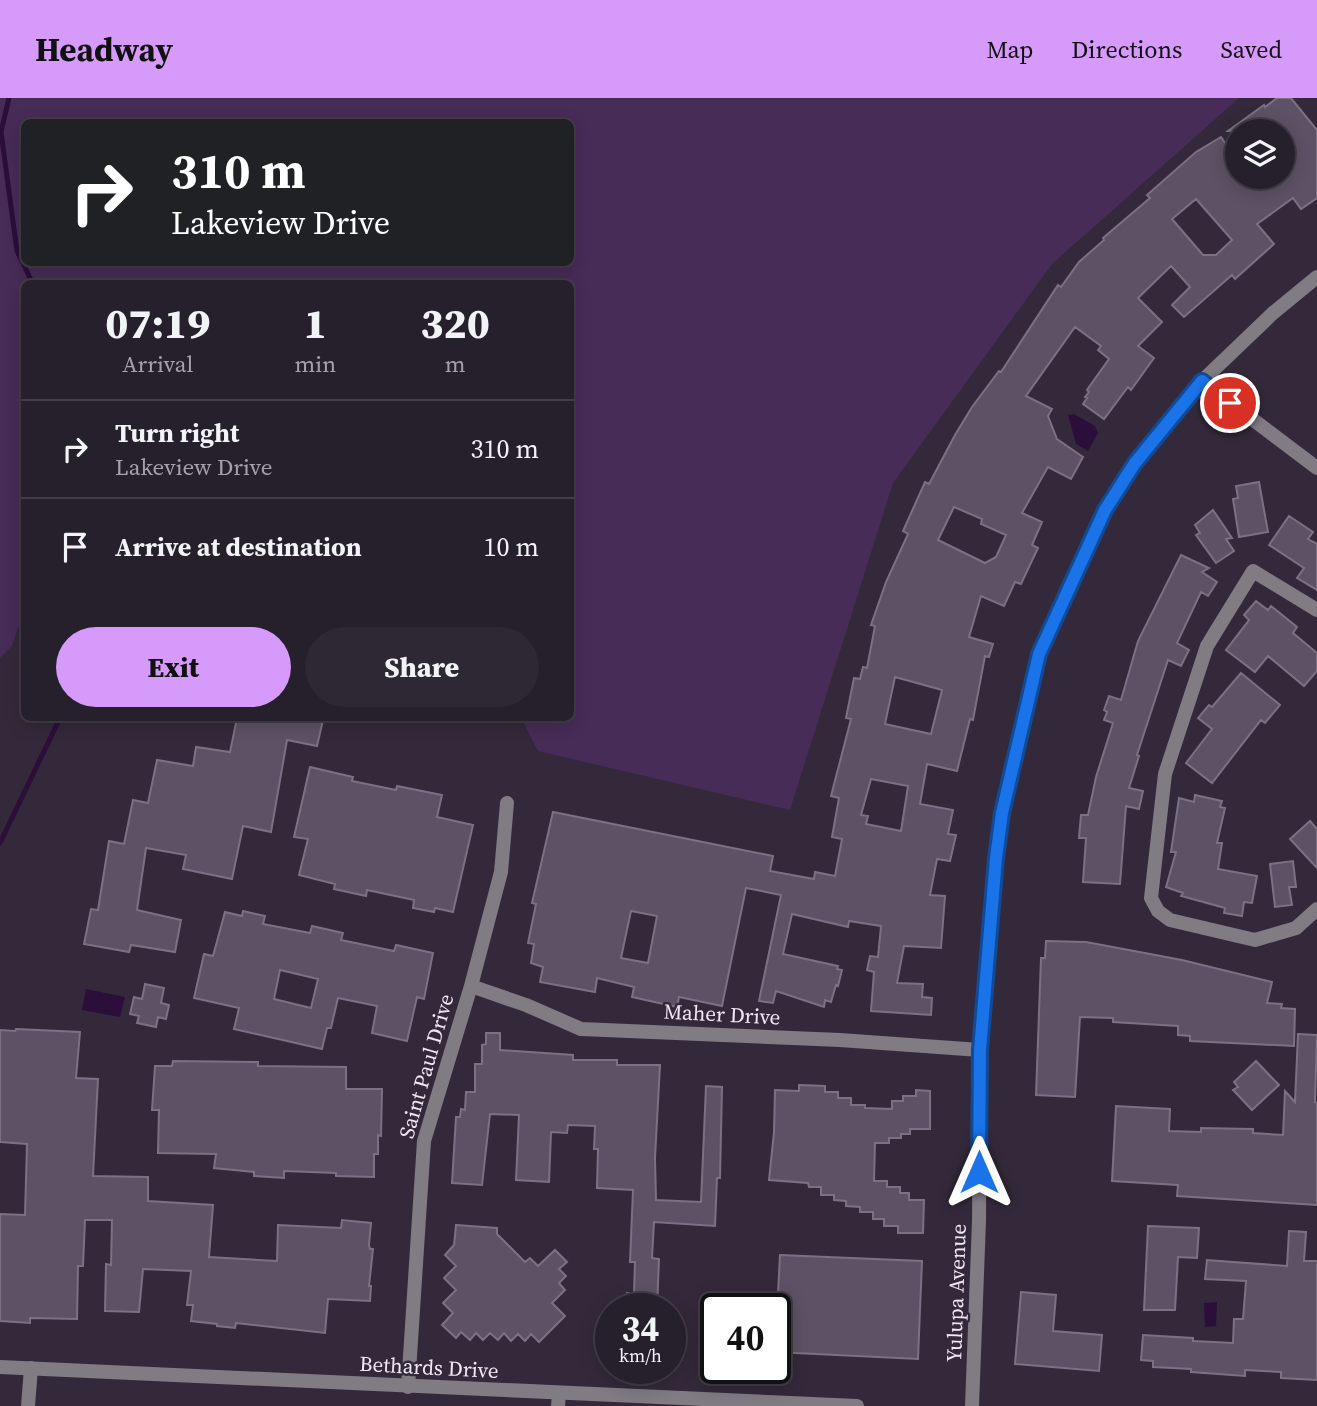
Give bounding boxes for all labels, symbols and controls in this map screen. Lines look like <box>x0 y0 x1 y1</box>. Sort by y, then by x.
text: Headway <box>35 27 173 72</box>
text: Map <box>986 33 1033 66</box>
text: Directions <box>1071 33 1182 66</box>
text: Saved <box>1220 33 1282 66</box>
map controls <box>1225 119 1295 189</box>
button: layers <box>1225 119 1295 189</box>
text: 310 m <box>171 137 306 204</box>
icon: right <box>56 147 147 238</box>
text: Lakeview Drive <box>171 201 390 245</box>
text: 07:19 <box>105 294 210 352</box>
text: 1 <box>304 294 327 352</box>
text: 320 <box>420 294 490 352</box>
text: Arrival <box>122 348 193 380</box>
text: min <box>295 348 336 380</box>
text: m <box>445 348 465 380</box>
pin <box>1200 373 1260 433</box>
icon: arrive <box>1211 384 1249 422</box>
text: Turn right <box>115 415 239 451</box>
icon: right <box>56 430 94 468</box>
text: 310 m <box>471 431 539 467</box>
text: Lakeview Drive <box>115 451 272 483</box>
icon: arrive <box>56 528 94 566</box>
text: Arrive at destination <box>115 529 362 565</box>
text: 10 m <box>484 529 539 565</box>
button: Exit <box>56 627 291 707</box>
button: Share <box>305 627 539 707</box>
street label: Saint Paul Drive <box>392 990 460 1142</box>
street label: Maher Drive <box>663 996 781 1032</box>
position arrow <box>942 1135 1016 1209</box>
street label: Yulupa Avenue <box>939 1223 973 1363</box>
speed limit sign: 40 <box>700 1293 791 1384</box>
text: 34 <box>622 1305 659 1353</box>
text: km/h <box>619 1343 662 1368</box>
street label: Bethards Drive <box>359 1349 499 1385</box>

